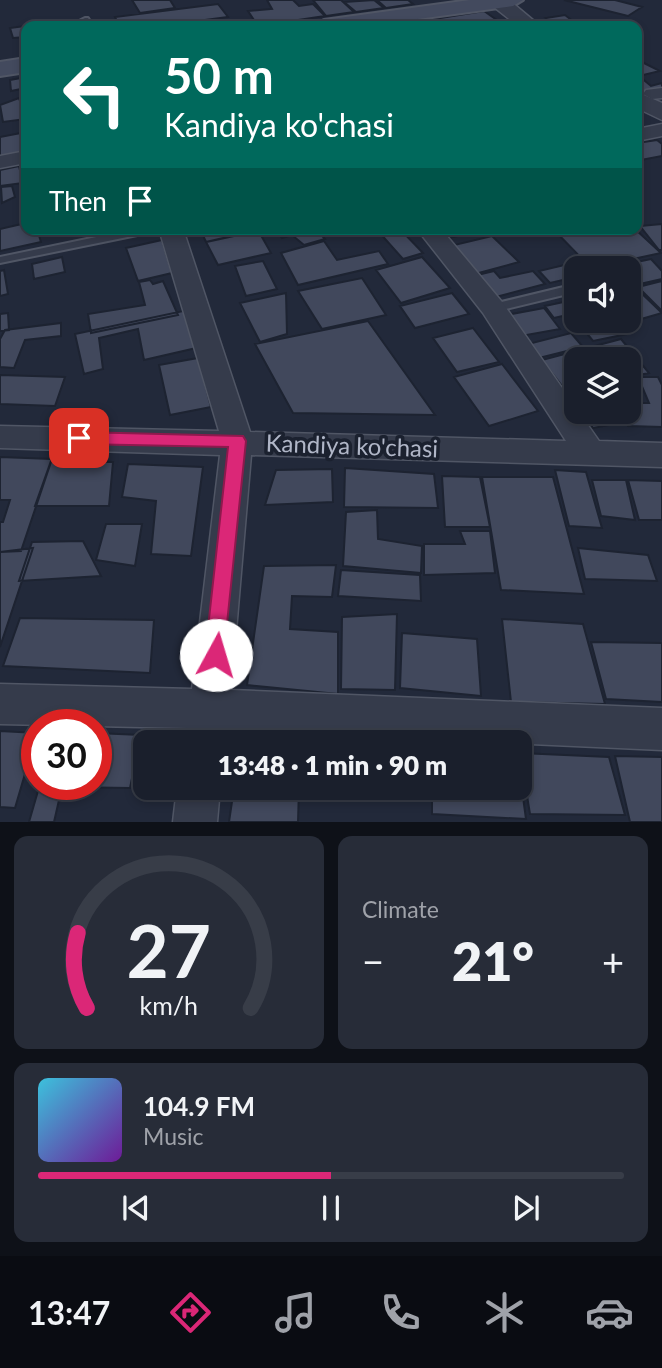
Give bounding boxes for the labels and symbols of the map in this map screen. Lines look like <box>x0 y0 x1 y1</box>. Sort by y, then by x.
pin <box>49 408 109 468</box>
street label: Kandiya ko'chasi <box>265 427 439 463</box>
position arrow <box>179 618 253 692</box>
speed limit sign: 30 <box>21 709 112 800</box>

